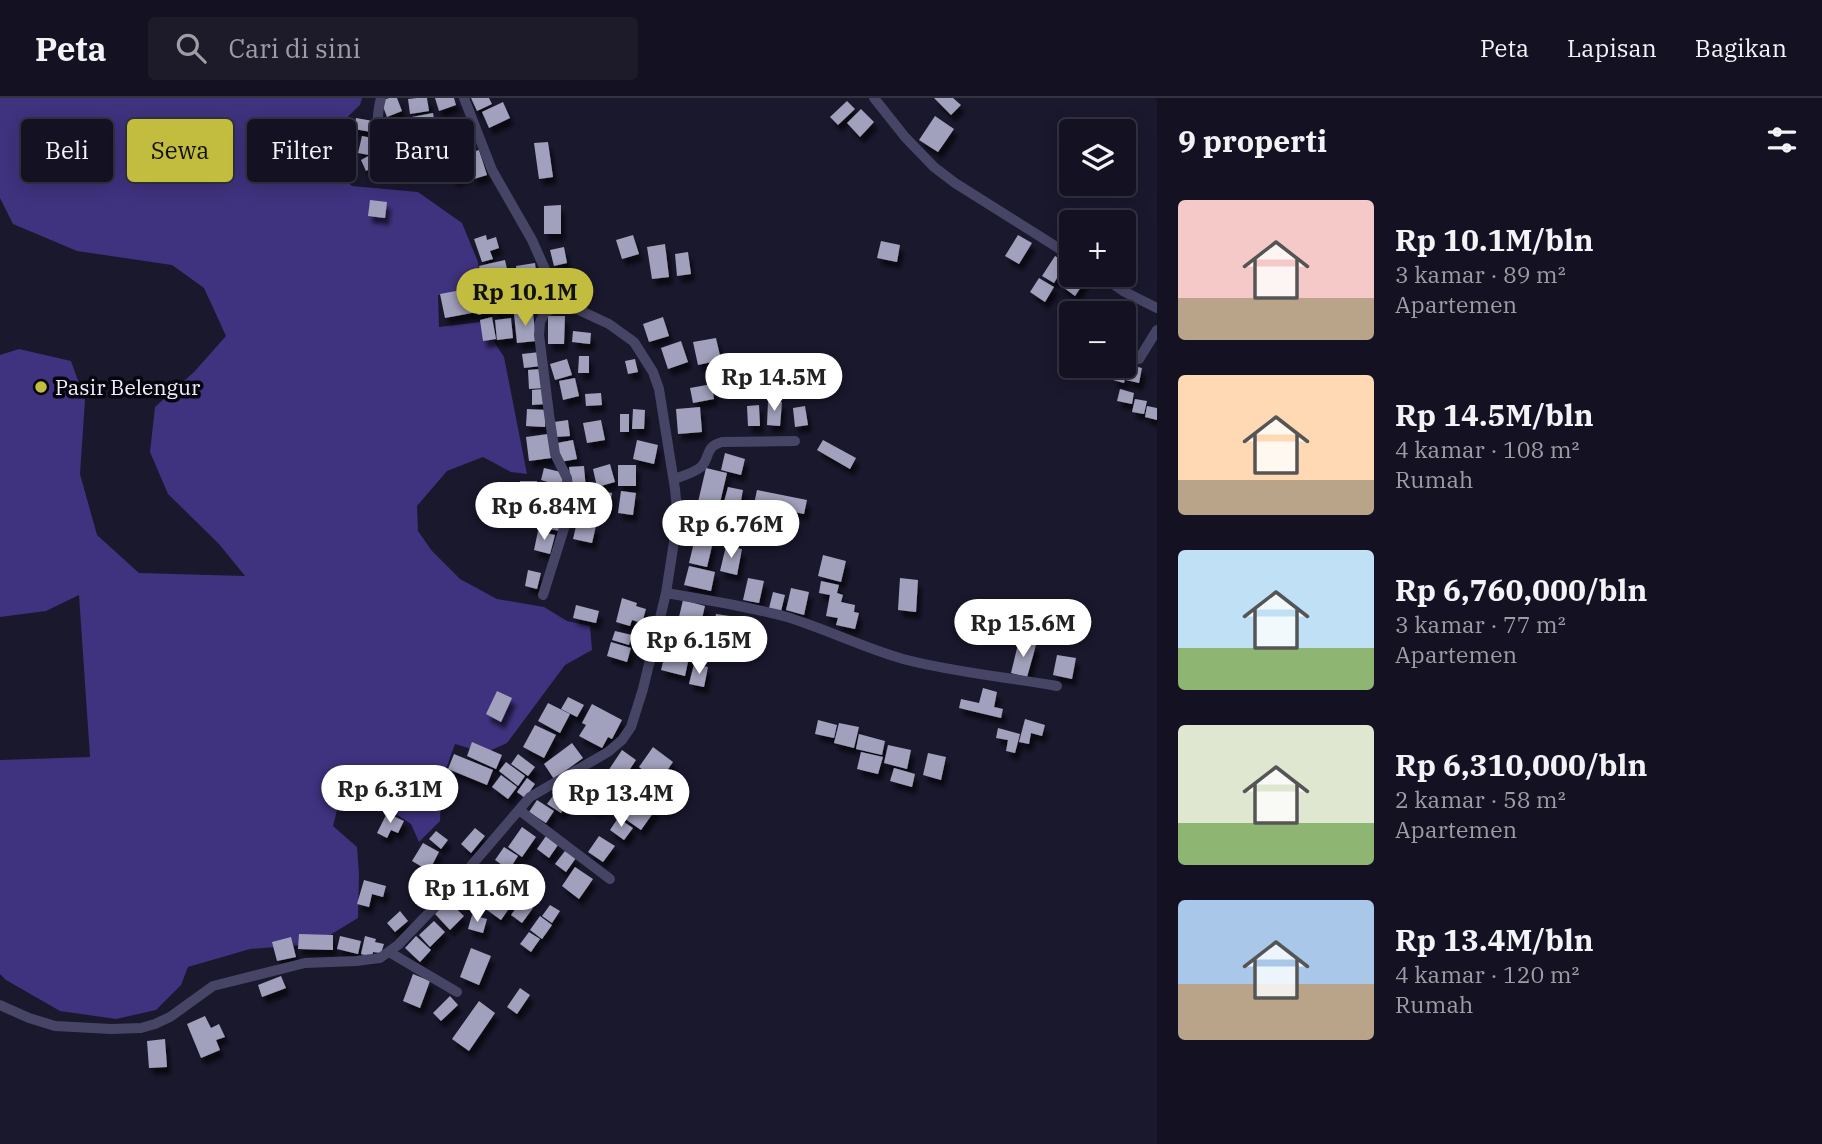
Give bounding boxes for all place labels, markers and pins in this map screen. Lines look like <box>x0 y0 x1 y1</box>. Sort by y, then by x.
pin: Rp 10.1M <box>453 268 597 328</box>
pin: Rp 14.5M <box>702 354 846 413</box>
place label: Pasir Belengur <box>55 373 201 401</box>
marker: Pasir Belengur <box>33 379 49 395</box>
pin: Rp 6.84M <box>472 482 616 542</box>
pin: Rp 6.76M <box>659 500 803 560</box>
pin: Rp 15.6M <box>951 600 1095 659</box>
pin: Rp 6.15M <box>627 616 771 676</box>
pin: Rp 6.31M <box>318 766 462 825</box>
pin: Rp 13.4M <box>549 770 693 829</box>
pin: Rp 11.6M <box>405 864 549 924</box>

